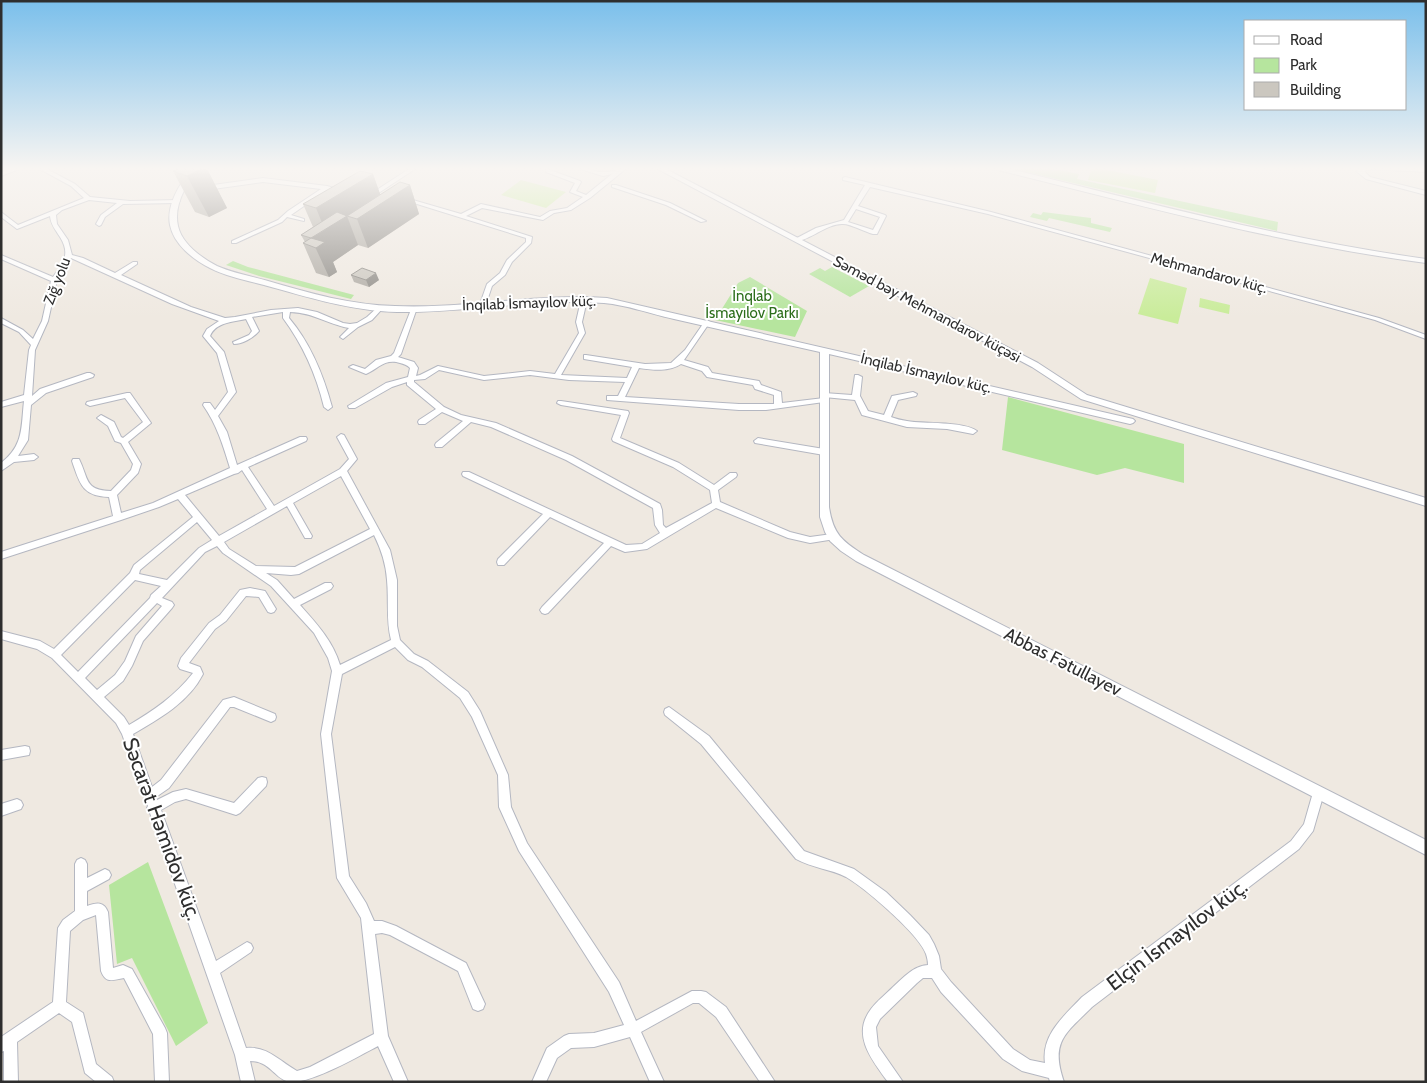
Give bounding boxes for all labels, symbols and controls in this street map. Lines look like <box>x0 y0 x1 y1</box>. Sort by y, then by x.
legend <box>1244 20 1407 110</box>
text: Road <box>1290 31 1323 49</box>
text: Park <box>1290 56 1317 74</box>
text: Building <box>1290 81 1341 99</box>
street label: Mehmandarov küç. <box>1149 249 1269 297</box>
street label: Səməd bəy Mehmandarov küçəsi <box>830 252 1024 366</box>
street label: Zığ yolu <box>40 255 74 307</box>
park label: İnqlab İsmayılov Parkı <box>705 286 799 322</box>
street label: İnqilab İsmayılov küç. <box>462 291 596 314</box>
street label: İnqilab İsmayılov küç. <box>859 348 993 397</box>
street label: Abbas Fətullayev <box>1001 623 1126 701</box>
street label: Səcarət Həmidov küç. <box>118 734 207 924</box>
street label: Elçin İsmayılov küç. <box>1101 874 1252 996</box>

